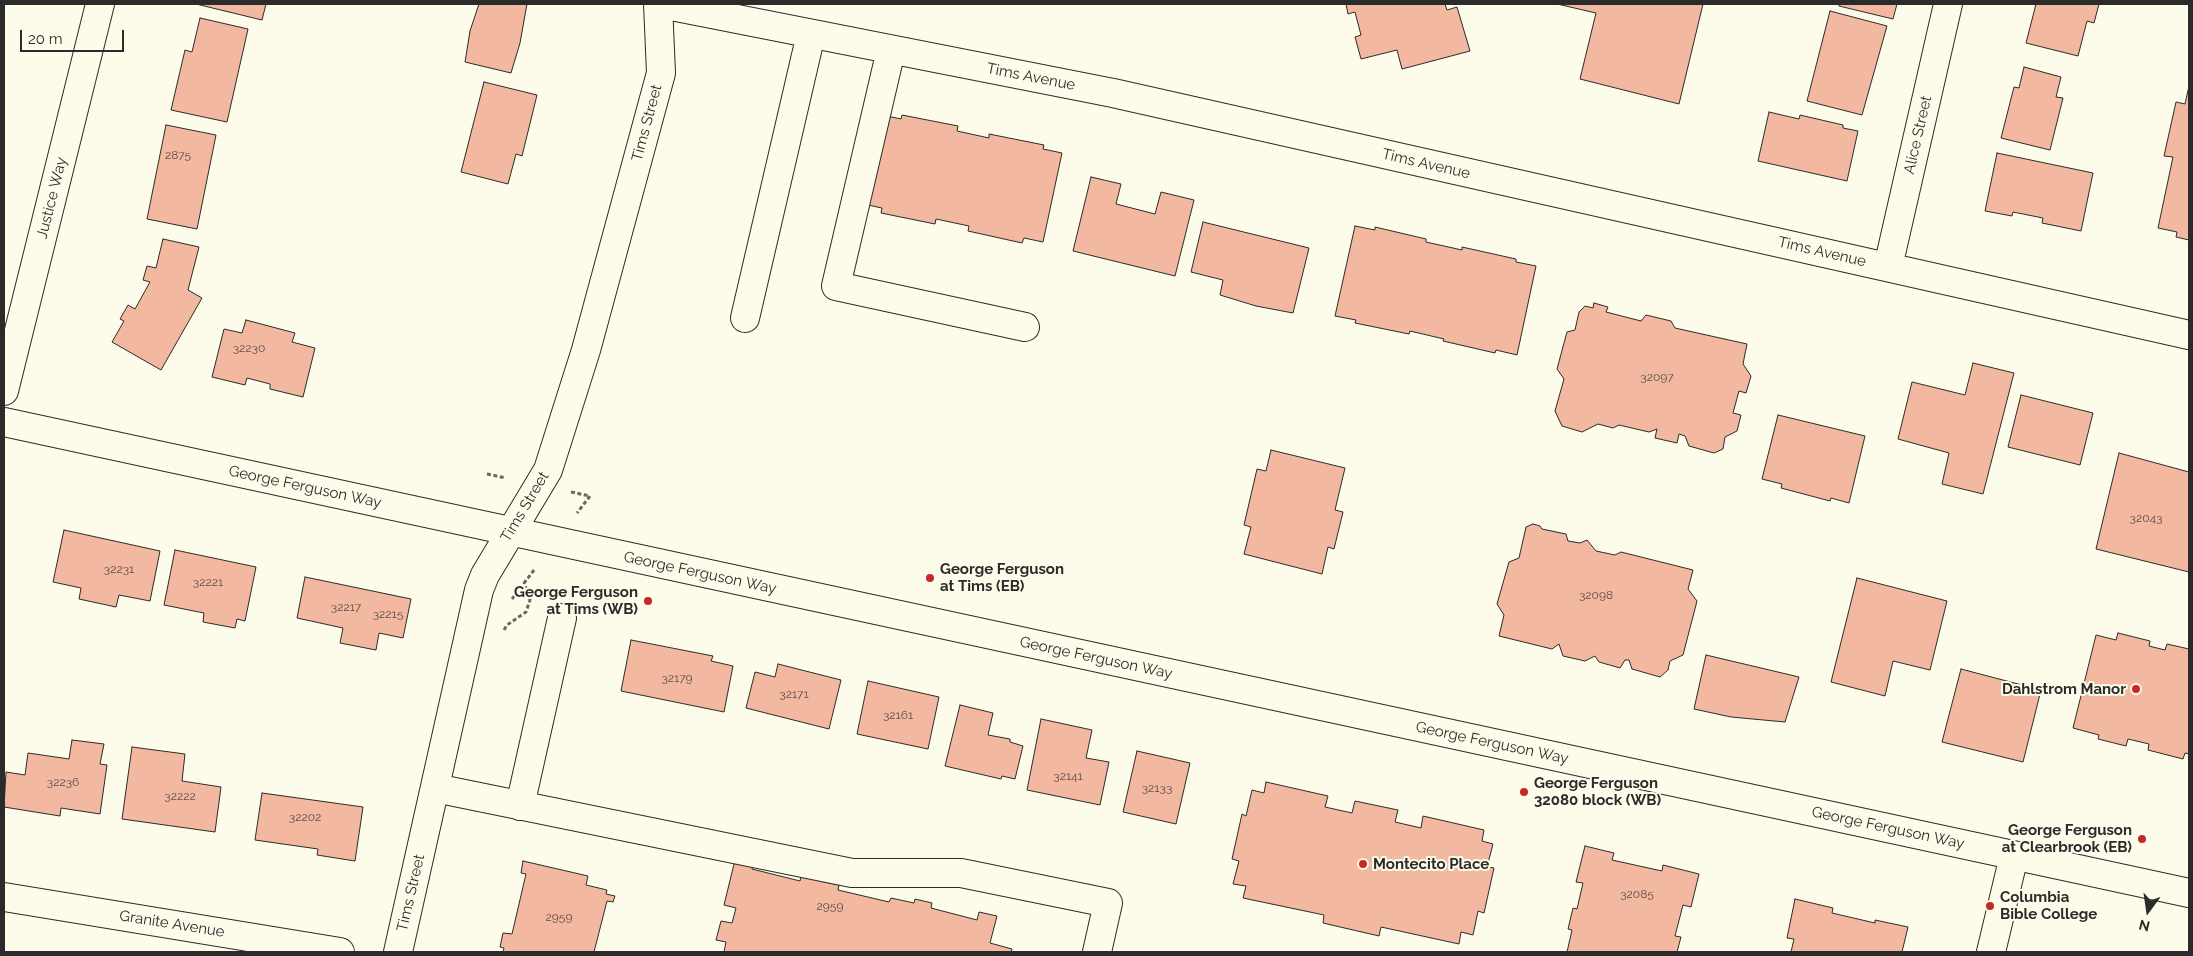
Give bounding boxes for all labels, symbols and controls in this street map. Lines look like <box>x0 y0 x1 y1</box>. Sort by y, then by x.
scale bar <box>22 20 126 52</box>
text: 20 m <box>28 30 63 48</box>
street label: Tims Avenue <box>985 60 1077 94</box>
street label: Tims Street <box>628 83 666 163</box>
street label: Alice Street <box>1900 94 1936 176</box>
street label: Tims Avenue <box>1380 145 1472 183</box>
house number: 2875 <box>165 148 191 162</box>
street label: Justice Way <box>33 155 71 241</box>
street label: Tims Avenue <box>1776 233 1868 271</box>
house number: 32230 <box>233 341 265 355</box>
house number: 32097 <box>1640 370 1674 384</box>
street label: George Ferguson Way <box>227 462 383 512</box>
street label: Tims Street <box>497 469 553 545</box>
house number: 32043 <box>2130 511 2162 525</box>
street label: George Ferguson Way <box>622 548 778 598</box>
place label: George Ferguson at Tims (EB) <box>940 560 1064 595</box>
house number: 32231 <box>104 562 134 576</box>
marker: George Ferguson at Tims (EB) <box>924 572 936 584</box>
house number: 32221 <box>193 575 223 589</box>
place label: George Ferguson at Tims (WB) <box>514 583 638 618</box>
house number: 32098 <box>1579 588 1613 602</box>
marker: George Ferguson at Tims (WB) <box>642 595 654 607</box>
house number: 32217 <box>331 600 361 614</box>
house number: 32215 <box>373 607 403 621</box>
street label: George Ferguson Way <box>1018 633 1174 683</box>
house number: 32179 <box>661 671 693 685</box>
place label: Dahlstrom Manor <box>2002 680 2126 698</box>
marker: Dahlstrom Manor <box>2130 683 2142 695</box>
house number: 32171 <box>779 687 809 701</box>
house number: 32161 <box>883 708 913 722</box>
street label: George Ferguson Way <box>1414 718 1570 768</box>
house number: 32141 <box>1053 769 1083 783</box>
place label: George Ferguson 32080 block (WB) <box>1534 774 1661 809</box>
house number: 32236 <box>47 775 79 789</box>
house number: 32133 <box>1142 781 1172 795</box>
marker: George Ferguson 32080 block (WB) <box>1518 786 1530 798</box>
house number: 32222 <box>164 789 196 803</box>
street label: George Ferguson Way <box>1810 803 1966 853</box>
house number: 32202 <box>289 810 321 824</box>
place label: George Ferguson at Clearbrook (EB) <box>2002 821 2132 856</box>
marker: George Ferguson at Clearbrook (EB) <box>2136 833 2148 845</box>
street label: Tims Street <box>393 853 429 933</box>
place label: Montecito Place <box>1373 855 1489 873</box>
marker: Montecito Place <box>1357 858 1369 870</box>
north arrow <box>2123 886 2173 936</box>
house number: 32085 <box>1620 887 1654 901</box>
place label: Columbia Bible College <box>2000 888 2097 923</box>
house number: 2959 <box>817 899 843 913</box>
marker: Columbia Bible College <box>1984 900 1996 912</box>
street label: Granite Avenue <box>118 907 226 941</box>
house number: 2959 <box>546 910 572 924</box>
text: N <box>2137 916 2151 935</box>

